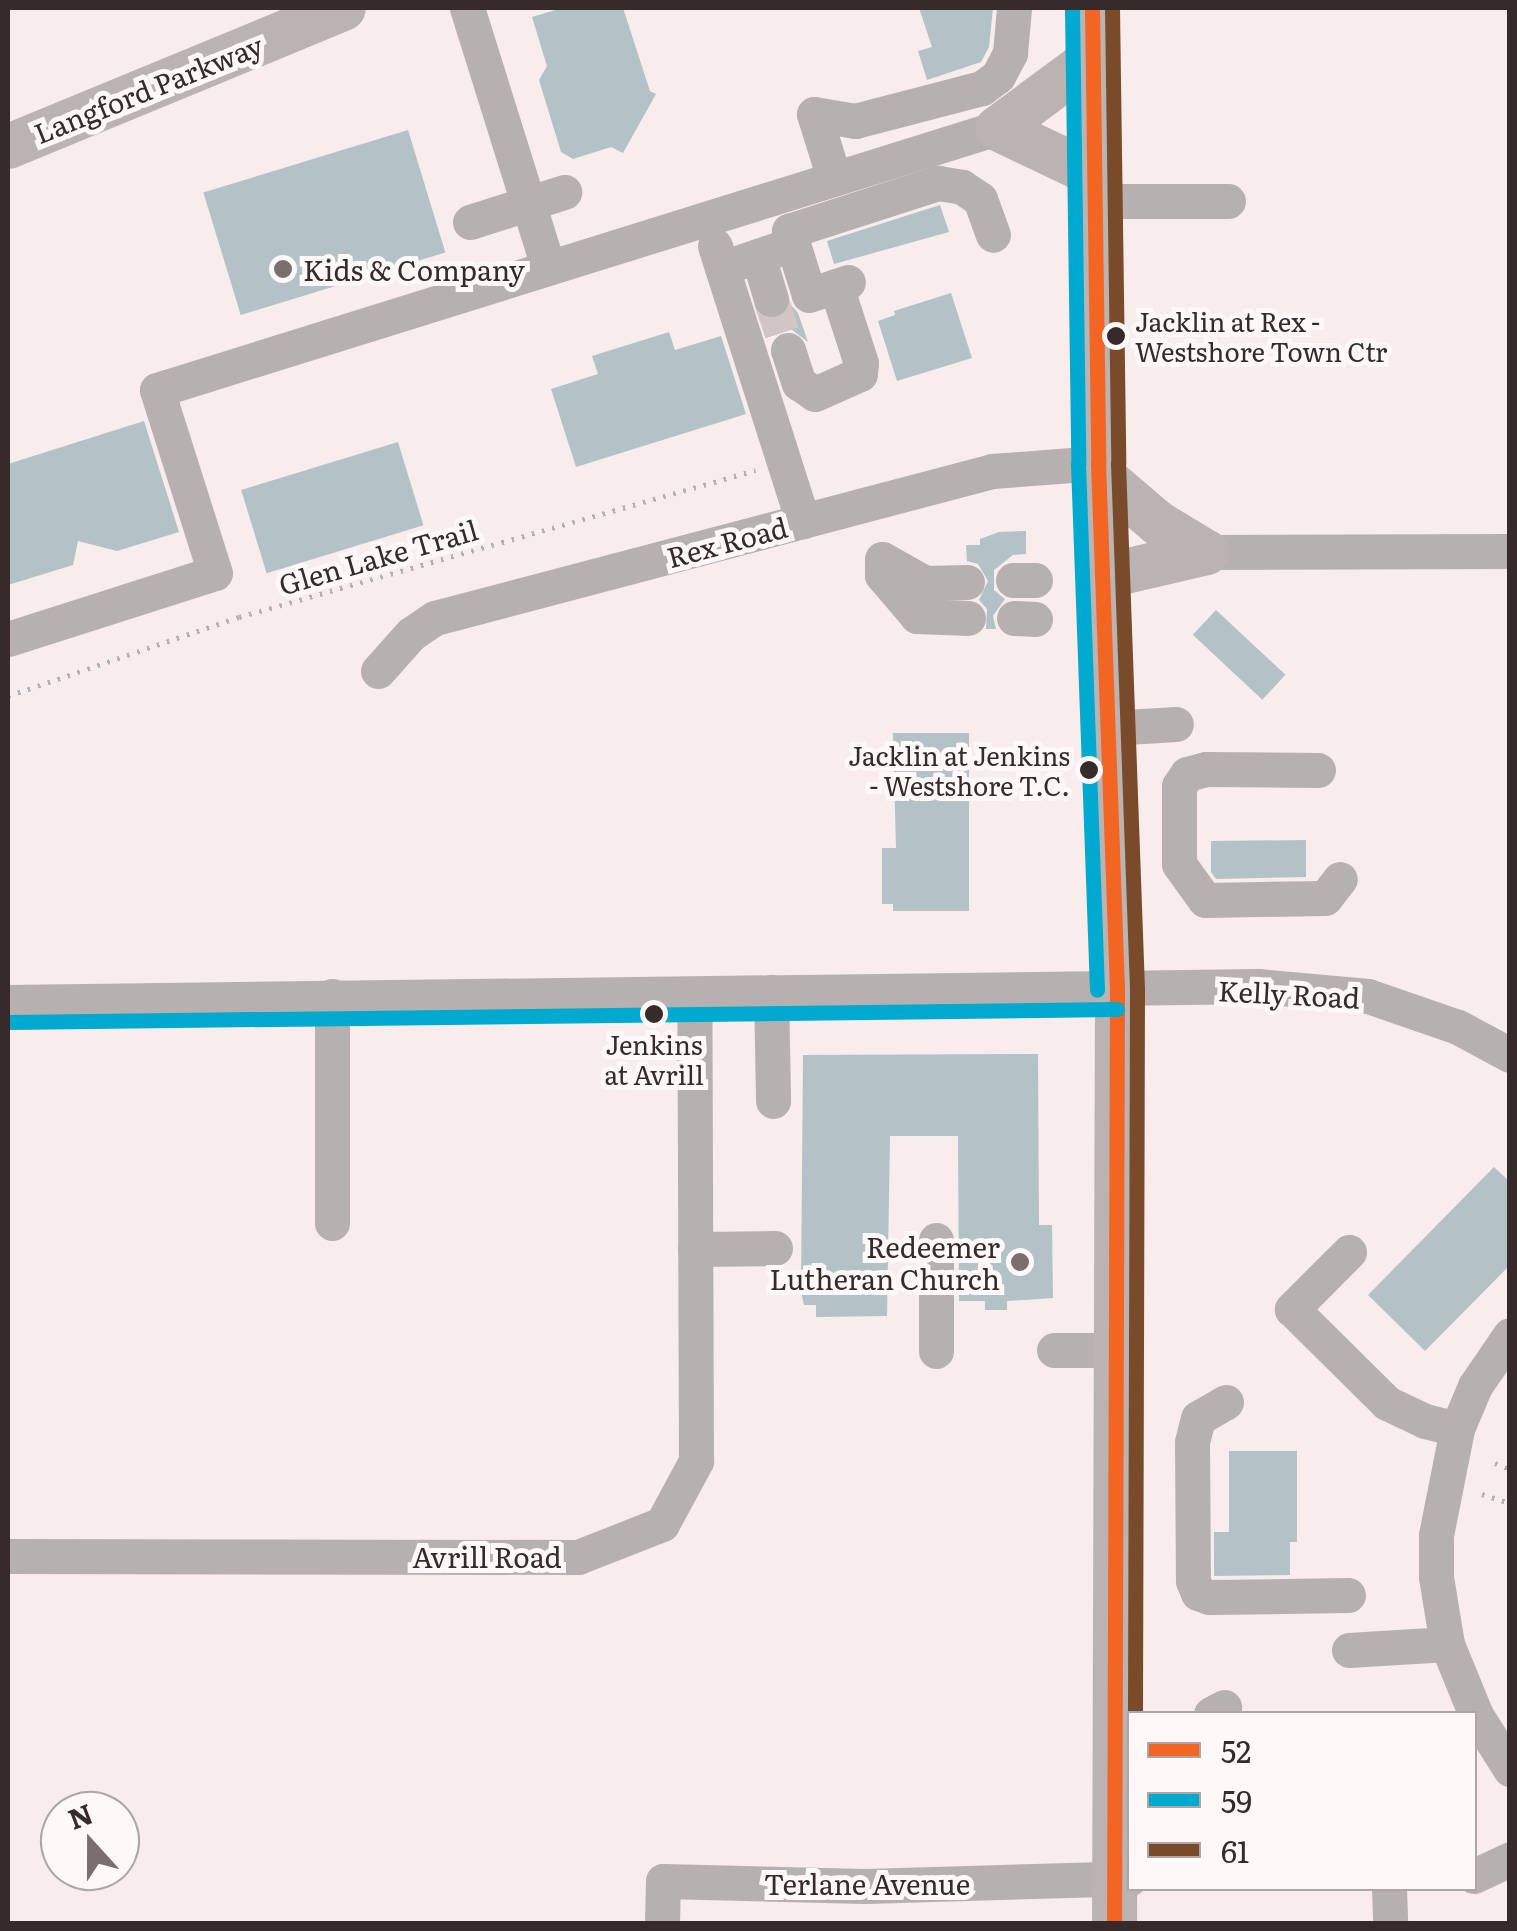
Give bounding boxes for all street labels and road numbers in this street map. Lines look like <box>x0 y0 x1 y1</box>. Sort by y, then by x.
street label: Langford Parkway <box>29 27 267 149</box>
street label: Rex Road <box>663 509 791 573</box>
street label: Glen Lake Trail <box>275 512 481 600</box>
street label: Kelly Road <box>1217 973 1361 1013</box>
street label: Avrill Road <box>412 1539 562 1573</box>
street label: Terlane Avenue <box>764 1866 970 1900</box>

